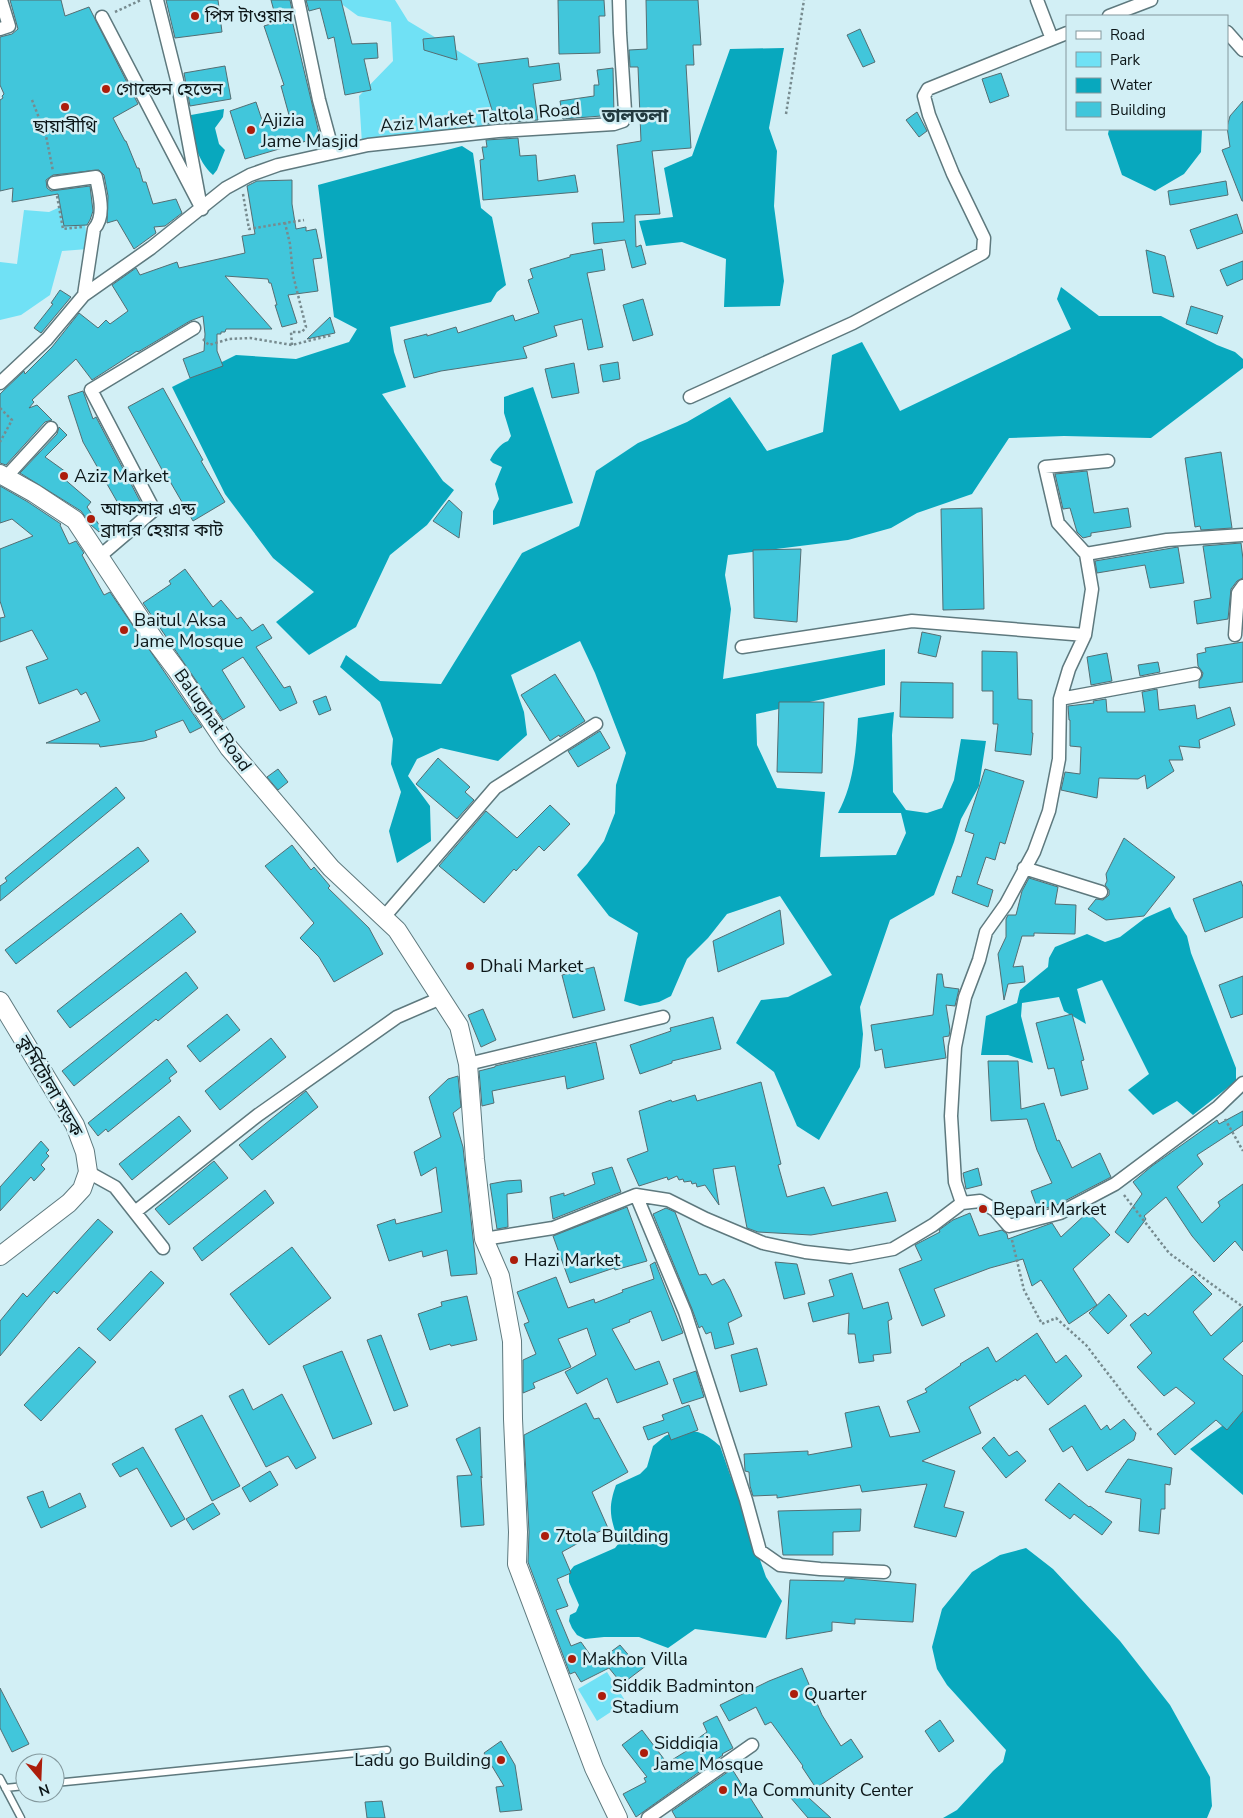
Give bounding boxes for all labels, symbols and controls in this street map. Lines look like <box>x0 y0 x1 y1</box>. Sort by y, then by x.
place label: পিস টাওয়ার <box>204 4 293 28</box>
marker: পিস টাওয়ার <box>189 10 201 22</box>
legend <box>1066 15 1228 130</box>
text: Road <box>1110 25 1145 45</box>
text: Park <box>1110 50 1140 70</box>
text: Water <box>1110 75 1153 95</box>
place label: গোল্ডেন হেভেন <box>116 77 224 101</box>
marker: গোল্ডেন হেভেন <box>100 83 112 95</box>
street label: Aziz Market Taltola Road <box>379 96 581 138</box>
text: Building <box>1110 100 1166 120</box>
marker: ছায়াবীথি <box>59 101 71 113</box>
district label: তালতলা <box>601 103 669 129</box>
place label: Ajizia Jame Masjid <box>260 108 359 153</box>
place label: ছায়াবীথি <box>32 114 97 138</box>
marker: Ajizia Jame Masjid <box>245 124 257 136</box>
place label: Aziz Market <box>74 464 169 488</box>
marker: Aziz Market <box>58 470 70 482</box>
place label: আফসার এন্ড ব্রাদার হেয়ার কাট <box>100 497 224 542</box>
marker: আফসার এন্ড ব্রাদার হেয়ার কাট <box>85 513 97 525</box>
place label: Baitul Aksa Jame Mosque <box>133 608 243 653</box>
marker: Baitul Aksa Jame Mosque <box>118 624 130 636</box>
street label: Balughat Road <box>169 664 257 776</box>
place label: Dhali Market <box>480 954 584 978</box>
marker: Dhali Market <box>464 960 476 972</box>
street label: কুর্মিটোলা সড়ক <box>11 1030 89 1141</box>
place label: Bepari Market <box>993 1197 1107 1221</box>
marker: Bepari Market <box>977 1203 989 1215</box>
place label: Hazi Market <box>524 1248 621 1272</box>
marker: Hazi Market <box>508 1254 520 1266</box>
place label: 7tola Building <box>555 1524 669 1548</box>
marker: 7tola Building <box>539 1530 551 1542</box>
place label: Makhon Villa <box>582 1647 688 1671</box>
marker: Makhon Villa <box>566 1653 578 1665</box>
place label: Siddik Badminton Stadium <box>612 1674 755 1719</box>
place label: Quarter <box>804 1682 867 1706</box>
marker: Quarter <box>788 1688 800 1700</box>
marker: Siddik Badminton Stadium <box>596 1690 608 1702</box>
place label: Siddiqia Jame Mosque <box>653 1731 763 1776</box>
marker: Siddiqia Jame Mosque <box>638 1747 650 1759</box>
place label: Ladu go Building <box>354 1748 491 1772</box>
north arrow <box>15 1753 65 1803</box>
marker: Ladu go Building <box>495 1754 507 1766</box>
place label: Ma Community Center <box>733 1778 914 1802</box>
text: N <box>36 1779 52 1801</box>
marker: Ma Community Center <box>717 1784 729 1796</box>

